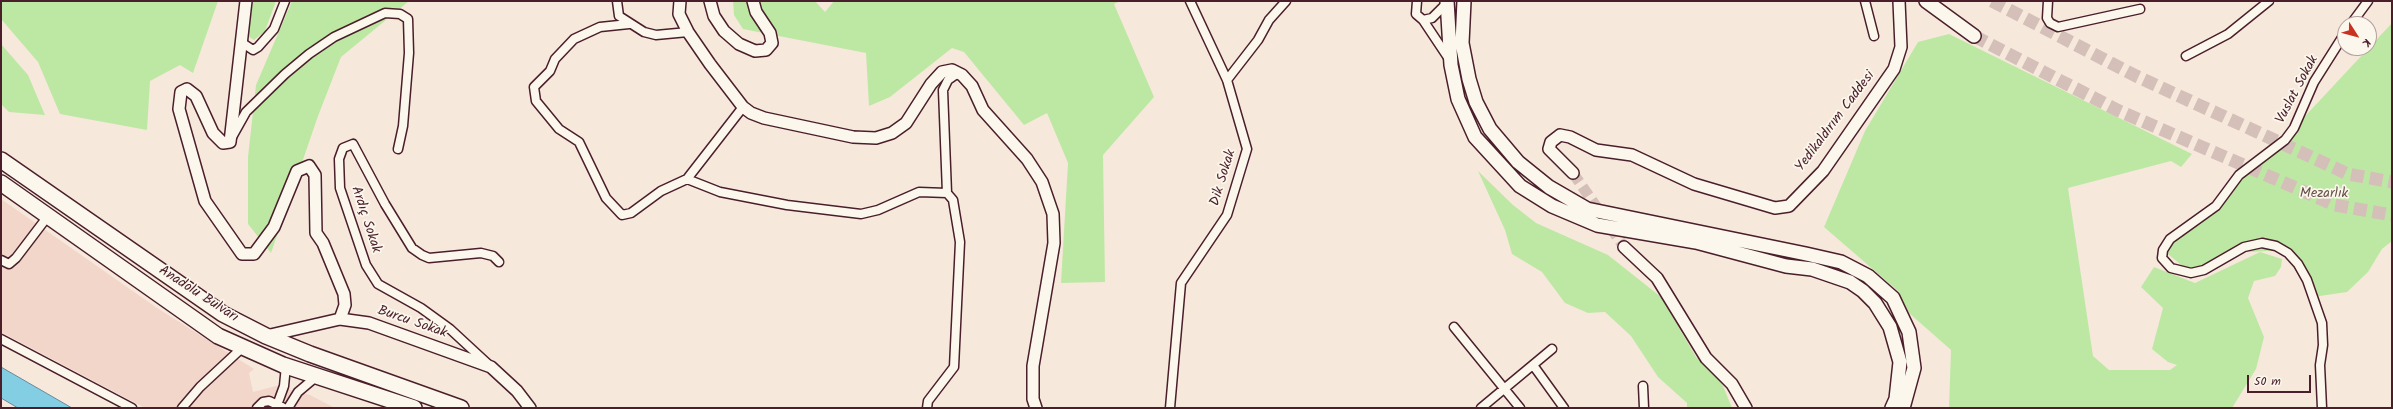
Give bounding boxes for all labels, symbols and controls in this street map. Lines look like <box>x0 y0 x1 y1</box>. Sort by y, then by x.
north arrow <box>2337 16 2377 56</box>
text: K <box>2357 34 2375 50</box>
street label: Vuslat Sokak <box>2273 53 2323 127</box>
street label: Yedikaldırım Caddesi <box>1793 68 1879 176</box>
street label: Dik Sokak <box>1207 148 1241 208</box>
street label: Ardıç Sokak <box>346 185 384 255</box>
park label: Mezarlık <box>2300 187 2348 203</box>
street label: Anadolu Bulvarı <box>155 263 241 327</box>
street label: Burcu Sokak <box>375 303 449 343</box>
scale bar <box>2249 367 2313 393</box>
text: 50 m <box>2254 372 2281 391</box>

